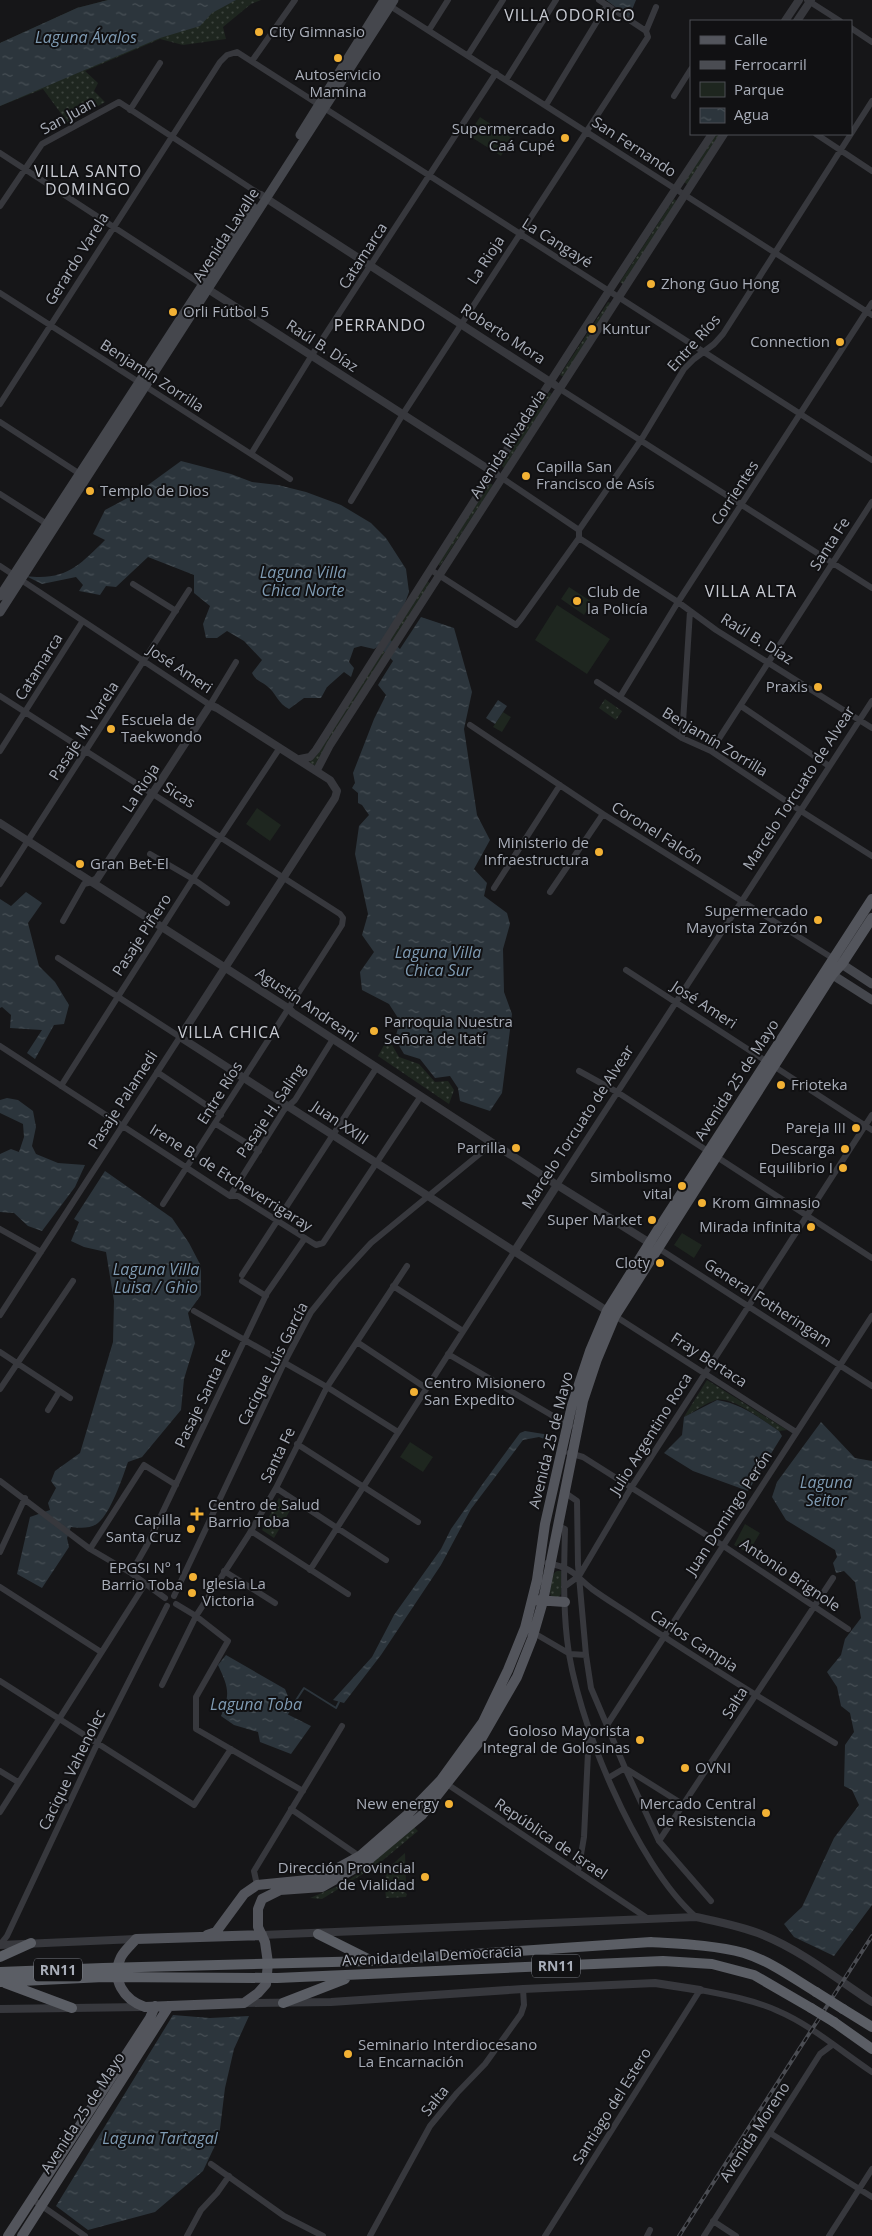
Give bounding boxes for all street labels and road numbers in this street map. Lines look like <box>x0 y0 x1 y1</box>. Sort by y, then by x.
street label: San Juan <box>36 92 99 139</box>
street label: San Fernando <box>588 111 681 181</box>
street label: Avenida Lavalle <box>187 184 263 285</box>
street label: Gerardo Varela <box>40 208 113 309</box>
street label: La Cangayé <box>519 213 597 272</box>
street label: Catamarca <box>333 218 391 292</box>
street label: La Rioja <box>462 231 508 288</box>
street label: Roberto Mora <box>457 298 550 368</box>
street label: Entre Ríos <box>662 309 724 375</box>
street label: Raúl B. Díaz <box>283 314 362 376</box>
street label: Benjamín Zorrilla <box>97 334 208 416</box>
street label: Avenida Rivadavia <box>465 385 550 502</box>
street label: Corrientes <box>706 456 762 529</box>
street label: Santa Fe <box>805 513 854 574</box>
street label: Raúl B. Díaz <box>717 608 798 668</box>
street label: Catamarca <box>10 629 67 704</box>
street label: José Ameri <box>143 638 217 697</box>
street label: Pasaje M. Varela <box>44 677 123 784</box>
street label: Benjamín Zorrilla <box>659 702 772 781</box>
street label: Marcelo Torcuato de Alvear <box>738 702 859 873</box>
street label: La Rioja <box>117 759 163 816</box>
street label: Sicas <box>160 776 200 812</box>
street label: Coronel Falcón <box>608 796 707 868</box>
street label: Pasaje Piñero <box>107 889 175 980</box>
street label: Agustín Andreani <box>252 962 363 1046</box>
street label: José Ameri <box>666 974 741 1033</box>
street label: Avenida 25 de Mayo <box>689 1015 783 1144</box>
street label: Marcelo Torcuato de Alvear <box>517 1041 638 1212</box>
street label: Pasaje Palamedi <box>83 1046 162 1153</box>
street label: Entre Ríos <box>192 1057 246 1128</box>
street label: Pasaje H. Saling <box>231 1060 309 1161</box>
street label: Juan XXIII <box>307 1095 373 1149</box>
street label: Irene B. de Etcheverrigaray <box>146 1119 317 1236</box>
street label: General Fotheringam <box>701 1253 836 1351</box>
street label: Cacique Luis García <box>232 1298 312 1429</box>
street label: Fray Bertaca <box>668 1327 752 1391</box>
street label: Pasaje Santa Fe <box>169 1344 235 1451</box>
street label: Avenida 25 de Mayo <box>523 1369 577 1510</box>
street label: Julio Argentino Roca <box>603 1369 696 1500</box>
street label: Santa Fe <box>255 1423 299 1486</box>
street label: Juan Domingo Perón <box>679 1446 776 1580</box>
street label: Antonio Brignole <box>736 1533 845 1615</box>
street label: Carlos Campia <box>647 1604 742 1676</box>
street label: Salta <box>717 1683 752 1722</box>
street label: Cacique Vahenolec <box>33 1706 109 1833</box>
street label: República de Israel <box>491 1793 612 1883</box>
street label: Avenida de la Democracia <box>341 1940 523 1970</box>
road number: RN11 <box>532 1954 580 1978</box>
road number: RN11 <box>34 1958 82 1982</box>
street label: Santiago del Estero <box>567 2043 655 2168</box>
street label: Avenida 25 de Mayo <box>35 2048 129 2177</box>
street label: Avenida Moreno <box>714 2078 794 2185</box>
street label: Salta <box>416 2081 453 2120</box>

